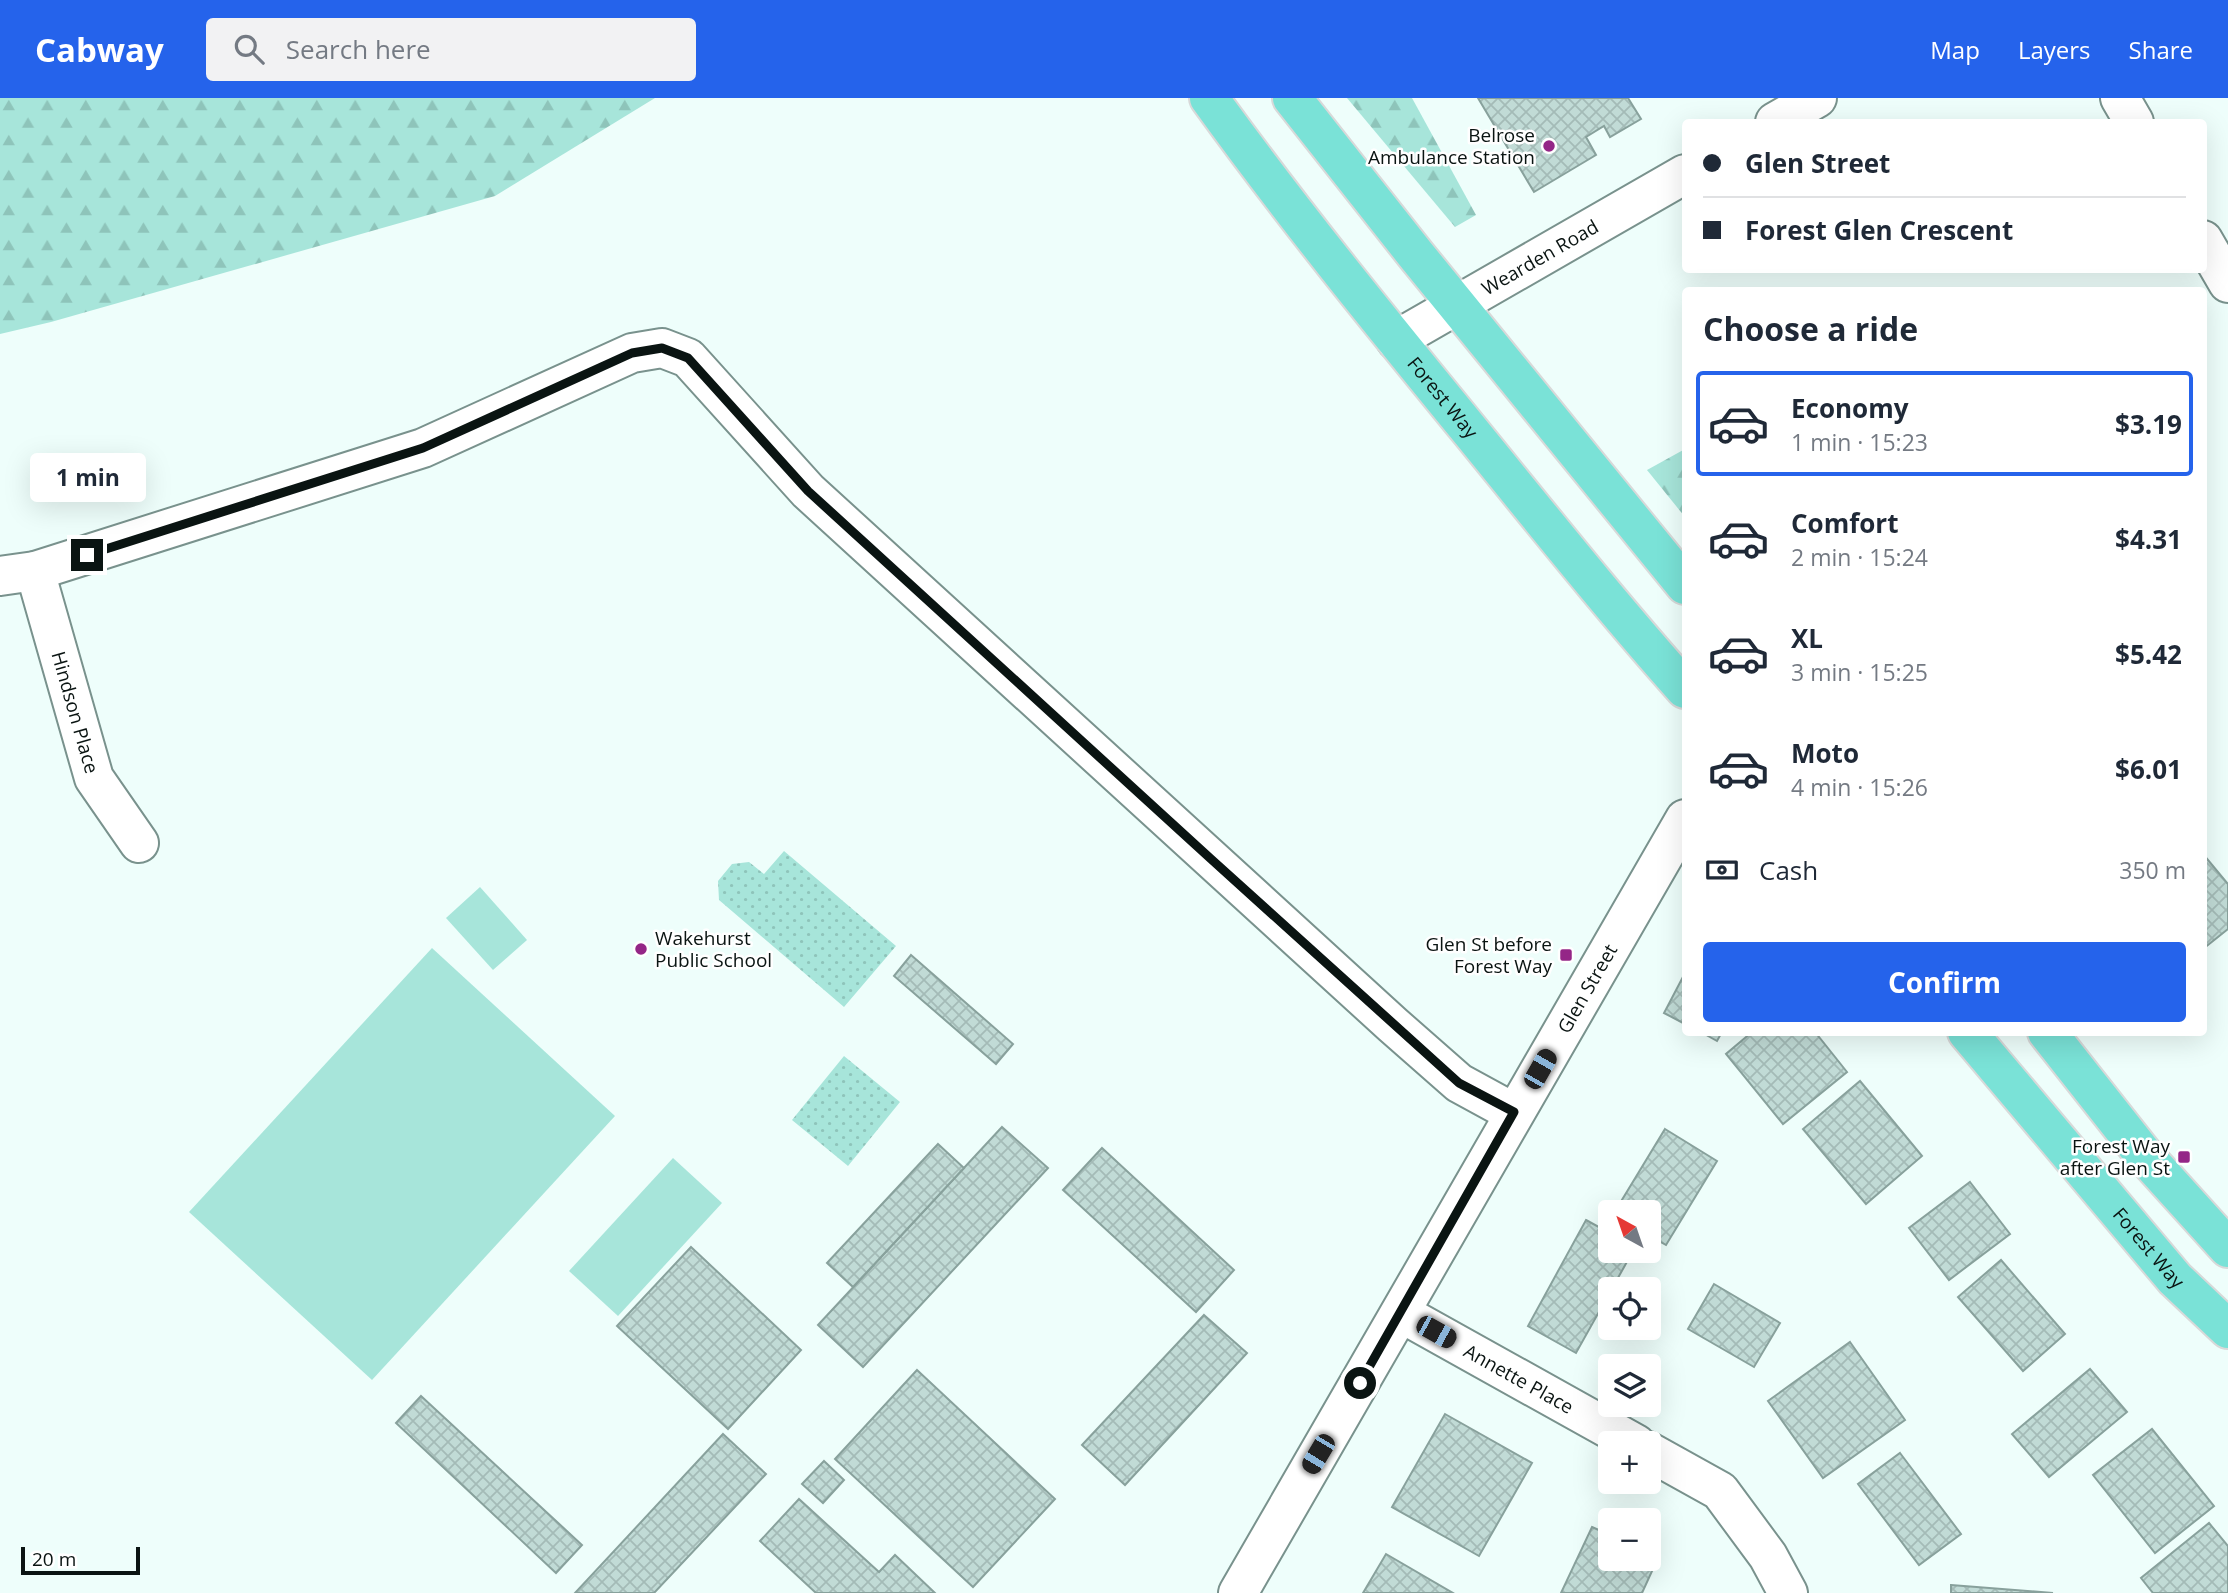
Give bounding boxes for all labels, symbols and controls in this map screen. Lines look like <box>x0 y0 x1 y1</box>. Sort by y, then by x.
search box <box>206 18 696 81</box>
text: Cabway <box>35 27 164 72</box>
icon: search <box>230 30 268 68</box>
text: Search here <box>286 31 431 67</box>
text: Map <box>1930 33 1980 66</box>
text: Layers <box>2018 33 2091 66</box>
text: Share <box>2129 33 2193 66</box>
place label: Belrose Ambulance Station <box>1368 122 1535 170</box>
marker: Belrose Ambulance Station <box>1541 138 1557 154</box>
text: Glen Street <box>1745 145 1890 181</box>
text: Forest Glen Crescent <box>1745 212 2013 248</box>
street label: Wearden Road <box>1477 213 1603 301</box>
text: Choose a ride <box>1703 307 1918 350</box>
street label: Forest Way <box>1402 351 1484 444</box>
text: Economy <box>1791 390 1909 426</box>
icon: car <box>1707 392 1770 455</box>
text: $3.19 <box>2115 406 2182 442</box>
text: 1 min · 15:23 <box>1791 426 1928 458</box>
callout: 1 min <box>29 454 145 503</box>
text: 1 min <box>56 461 120 493</box>
text: Comfort <box>1791 505 1898 541</box>
icon: car <box>1707 507 1770 570</box>
text: $4.31 <box>2115 521 2182 557</box>
route end <box>71 539 103 571</box>
text: 2 min · 15:24 <box>1791 541 1928 573</box>
text: XL <box>1791 620 1823 656</box>
icon: car <box>1707 622 1770 685</box>
text: $5.42 <box>2115 636 2182 672</box>
street label: Hindson Place <box>46 648 105 776</box>
text: 3 min · 15:25 <box>1791 656 1928 688</box>
text: Moto <box>1791 735 1859 771</box>
icon: car <box>1707 737 1770 800</box>
text: $6.01 <box>2115 751 2182 787</box>
text: 4 min · 15:26 <box>1791 771 1928 803</box>
icon: cash <box>1703 851 1741 889</box>
text: Cash <box>1759 852 1818 888</box>
text: 350 m <box>2119 854 2186 886</box>
place label: Wakehurst Public School <box>655 925 772 973</box>
place label: Glen St before Forest Way <box>1425 931 1552 979</box>
street label: Glen Street <box>1551 939 1623 1038</box>
marker: Wakehurst Public School <box>633 941 649 957</box>
button: Confirm <box>1703 942 2186 1022</box>
marker: Glen St before Forest Way <box>1558 947 1574 963</box>
car <box>1521 1046 1560 1092</box>
place label: Forest Way after Glen St <box>2060 1133 2170 1181</box>
marker: Forest Way after Glen St <box>2176 1149 2192 1165</box>
north arrow <box>1598 1200 1661 1264</box>
map controls <box>1598 1200 1661 1571</box>
street label: Forest Way <box>2107 1202 2190 1294</box>
button: locate <box>1598 1277 1661 1340</box>
car <box>1413 1313 1460 1351</box>
street label: Annette Place <box>1459 1338 1578 1420</box>
button: layers <box>1598 1354 1661 1417</box>
route start <box>1344 1367 1376 1399</box>
car <box>1299 1431 1338 1477</box>
button: + <box>1598 1431 1661 1494</box>
button: − <box>1598 1508 1661 1571</box>
scale bar <box>21 1544 140 1576</box>
text: 20 m <box>32 1546 76 1572</box>

